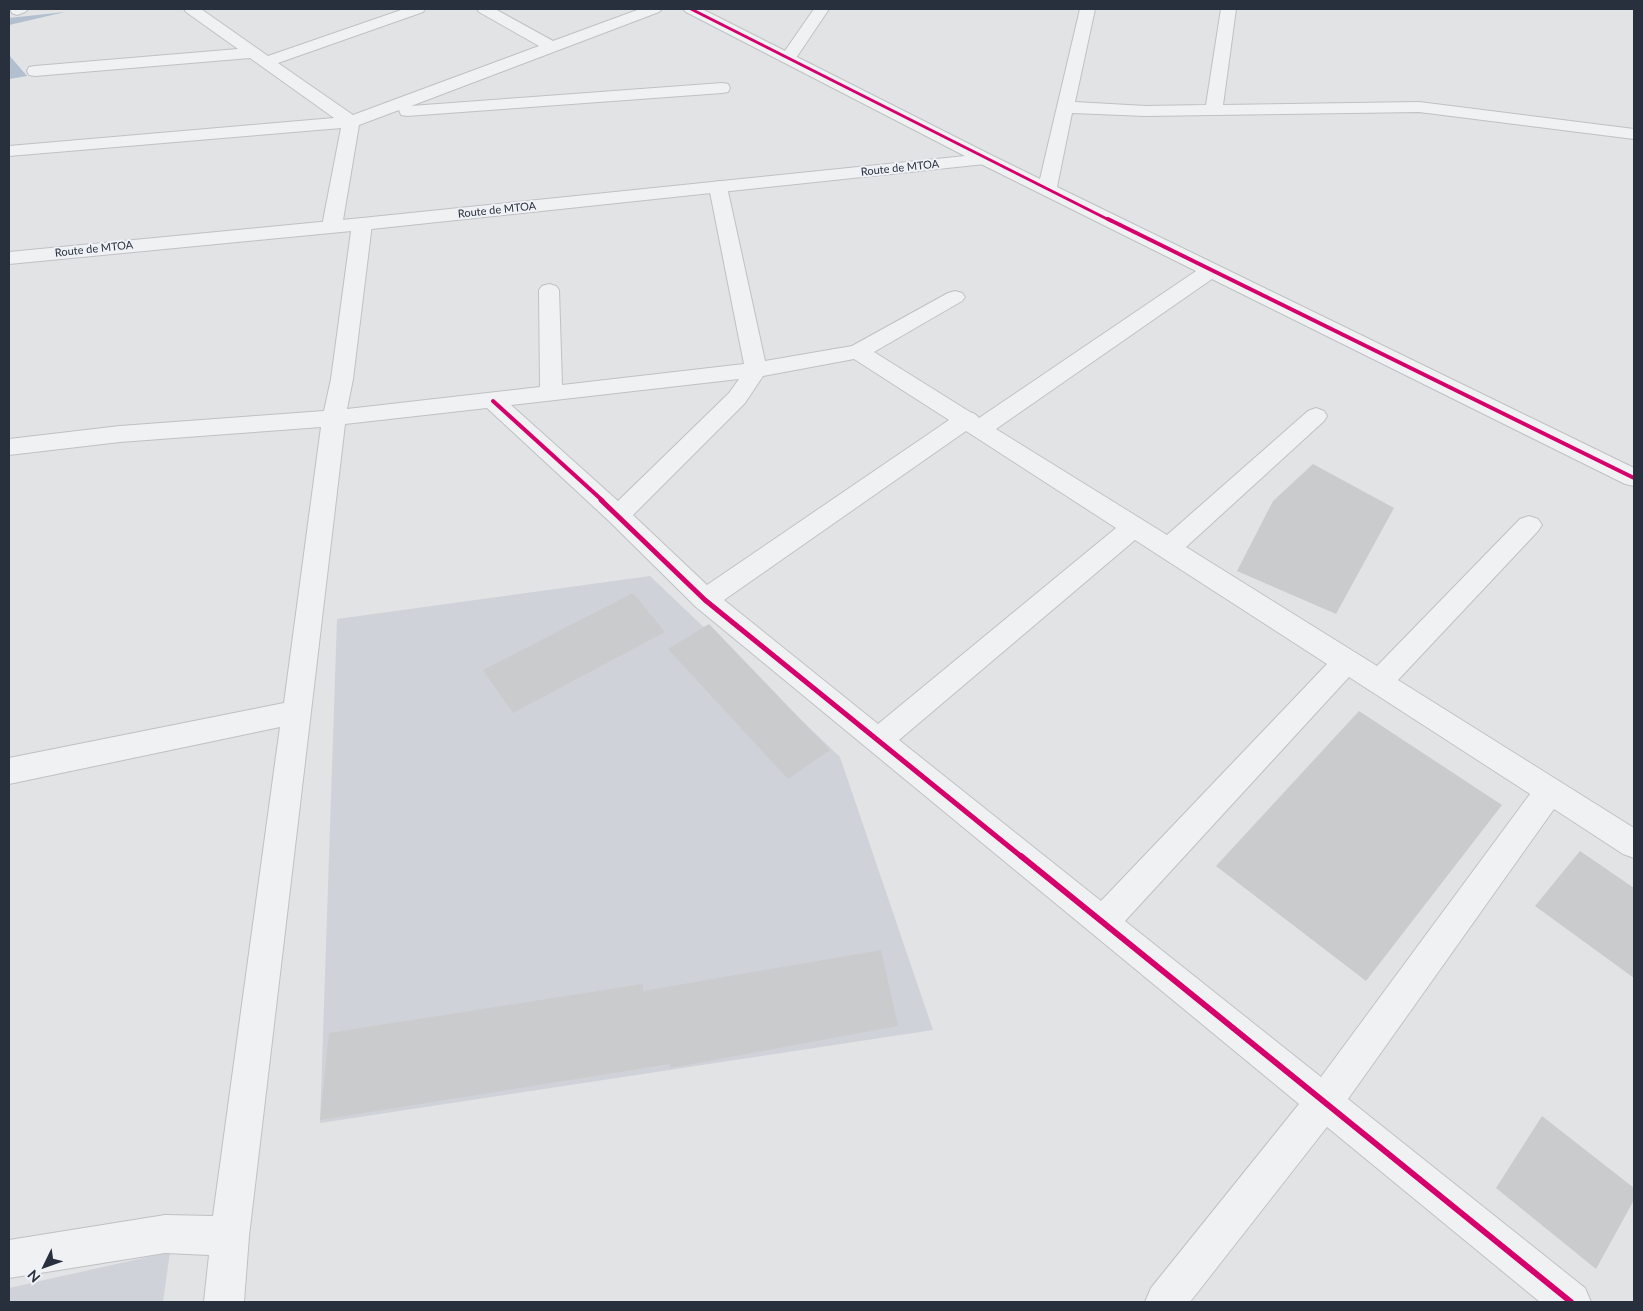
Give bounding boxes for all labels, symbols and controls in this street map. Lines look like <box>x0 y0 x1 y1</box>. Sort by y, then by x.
street label: Route de MTOA <box>860 157 940 179</box>
street label: Route de MTOA <box>457 199 537 221</box>
street label: Route de MTOA <box>54 238 134 260</box>
north arrow <box>20 1241 70 1291</box>
text: N <box>24 1267 43 1286</box>

